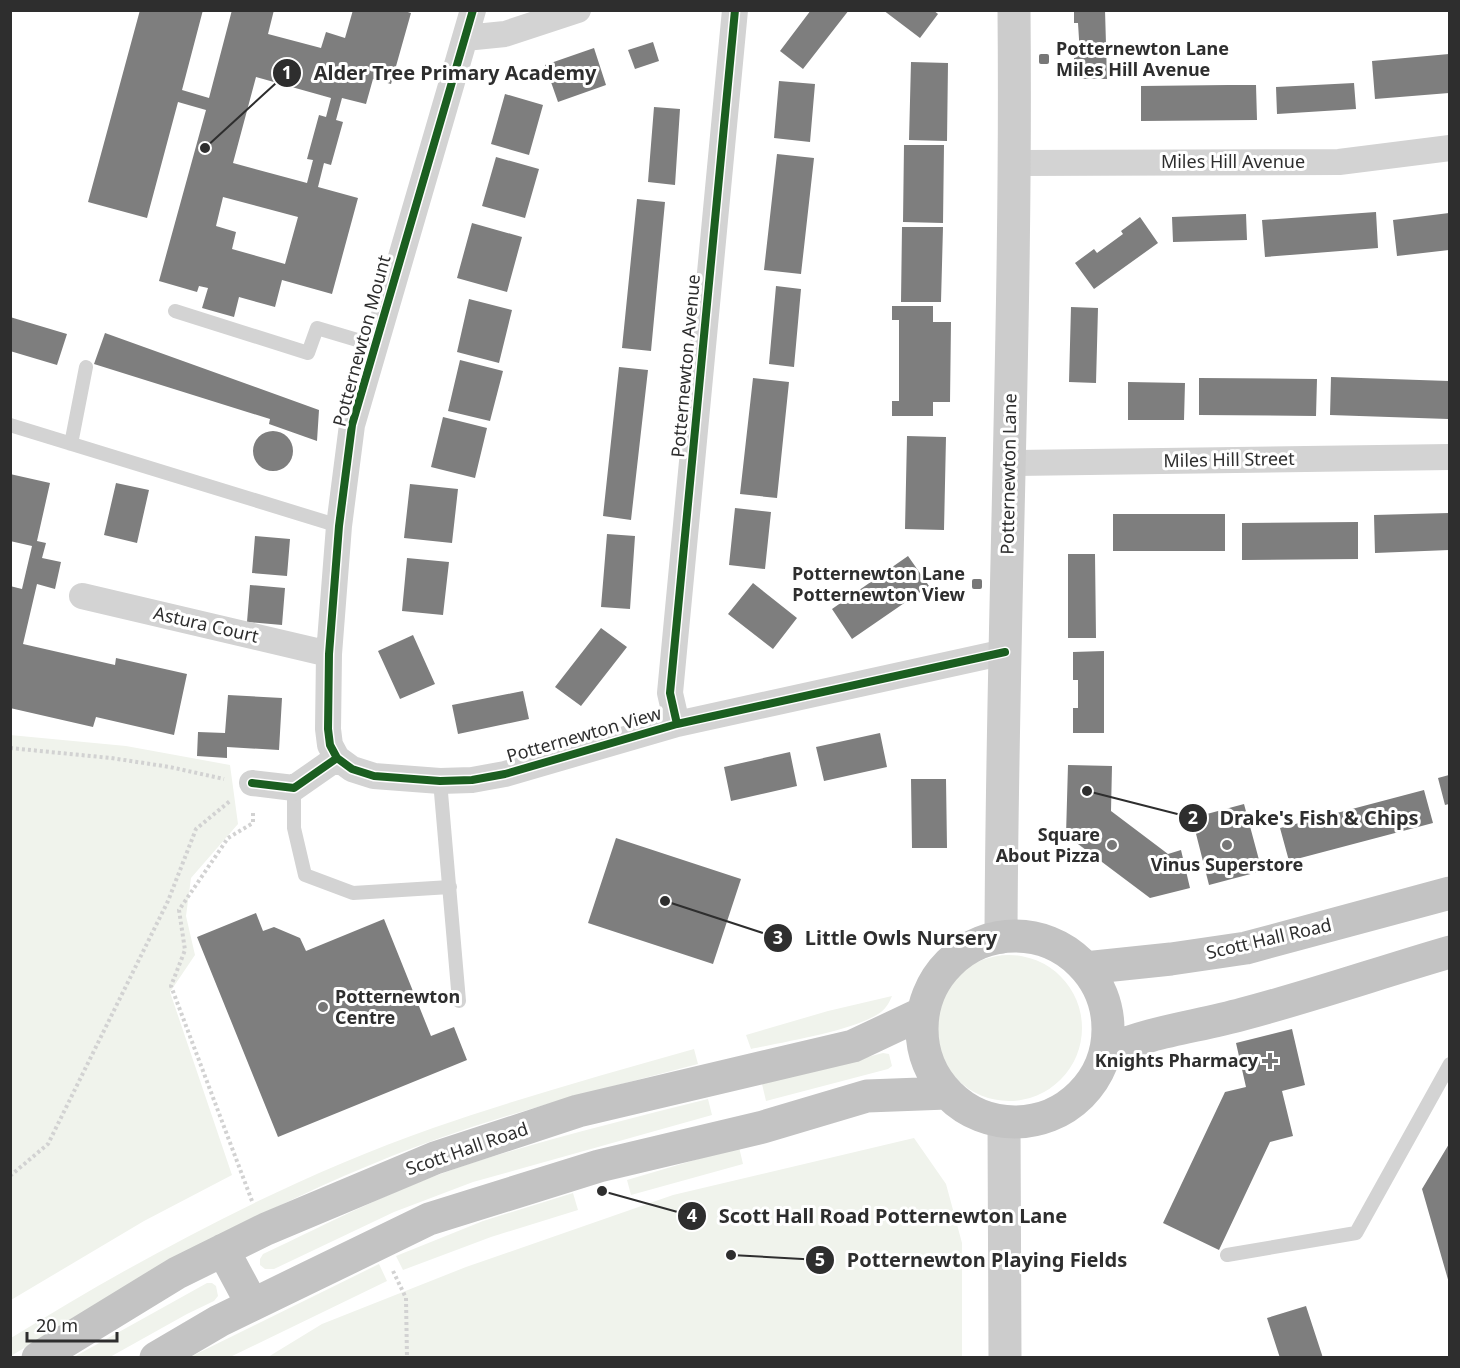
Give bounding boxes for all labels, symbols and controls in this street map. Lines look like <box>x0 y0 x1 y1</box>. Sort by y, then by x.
place label: Potternewton Lane Miles Hill Avenue <box>1056 36 1229 81</box>
marker: Potternewton Lane Miles Hill Avenue <box>1037 52 1051 66</box>
callout: Alder Tree Primary Academy <box>272 54 608 92</box>
text: Alder Tree Primary Academy <box>314 59 597 86</box>
text: 1 <box>282 60 292 84</box>
street label: Miles Hill Avenue <box>1161 149 1305 173</box>
street label: Potternewton Mount <box>327 252 396 429</box>
street label: Potternewton Avenue <box>665 273 705 459</box>
street label: Potternewton Lane <box>995 393 1021 555</box>
street label: Miles Hill Street <box>1163 446 1295 472</box>
place label: Potternewton Lane Potternewton View <box>792 561 966 606</box>
marker: Potternewton Lane Potternewton View <box>970 577 984 591</box>
street label: Astura Court <box>151 600 262 648</box>
street label: Potternewton View <box>504 700 664 768</box>
callout: Drake's Fish & Chips <box>1178 799 1431 837</box>
text: Drake's Fish & Chips <box>1219 804 1419 831</box>
text: 2 <box>1188 805 1198 829</box>
place label: Square About Pizza <box>996 822 1100 867</box>
marker: Square About Pizza <box>1105 838 1119 852</box>
marker: Vinus Superstore <box>1220 838 1234 852</box>
place label: Vinus Superstore <box>1151 852 1303 876</box>
street label: Scott Hall Road <box>1204 912 1334 964</box>
callout: Little Owls Nursery <box>763 919 1009 957</box>
text: Little Owls Nursery <box>805 924 998 951</box>
text: 3 <box>773 925 783 949</box>
place label: Potternewton Centre <box>335 984 460 1029</box>
marker: Potternewton Centre <box>316 1000 330 1014</box>
place label: Knights Pharmacy <box>1095 1048 1259 1072</box>
marker: Knights Pharmacy <box>1263 1054 1277 1068</box>
street label: Scott Hall Road <box>402 1116 531 1180</box>
callout: Scott Hall Road Potternewton Lane <box>677 1197 1079 1235</box>
text: Scott Hall Road Potternewton Lane <box>719 1202 1067 1229</box>
text: 4 <box>687 1203 697 1227</box>
callout: Potternewton Playing Fields <box>805 1241 1139 1279</box>
text: Potternewton Playing Fields <box>847 1246 1127 1273</box>
text: 5 <box>815 1247 825 1271</box>
scale bar <box>27 1305 117 1343</box>
text: 20 m <box>36 1313 78 1337</box>

